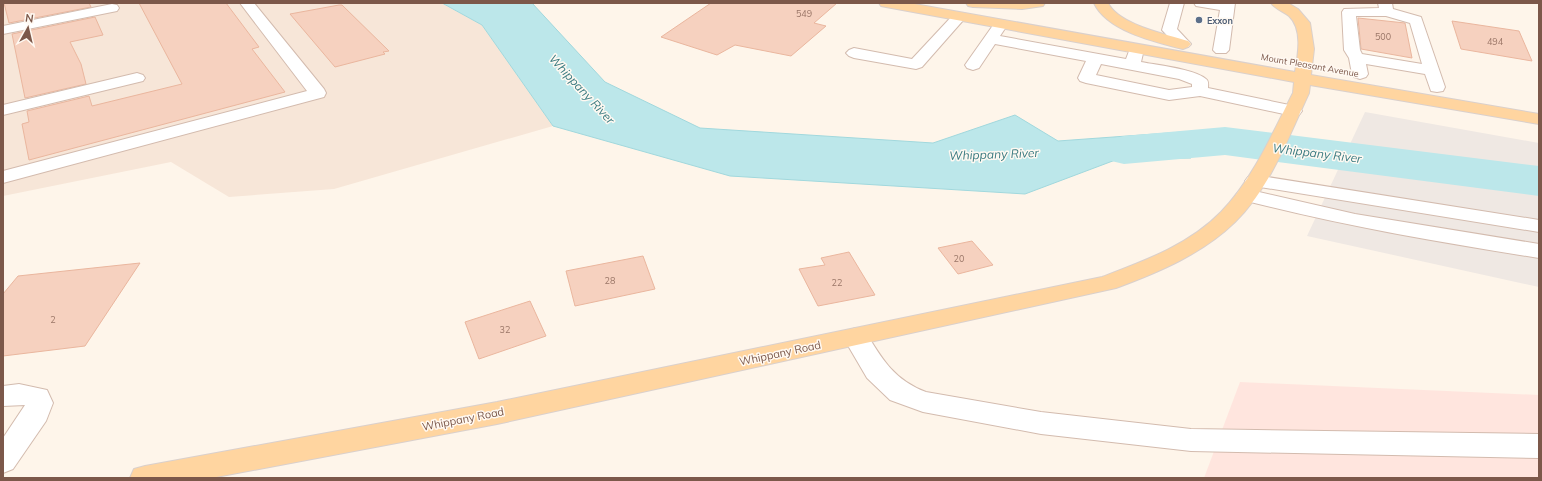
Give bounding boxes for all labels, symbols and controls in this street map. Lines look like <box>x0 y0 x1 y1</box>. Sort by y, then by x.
north arrow <box>8 8 48 48</box>
house number: 549 <box>796 8 812 19</box>
text: N <box>24 11 34 26</box>
marker: Exxon <box>1194 15 1204 25</box>
place label: Exxon <box>1207 15 1233 26</box>
house number: 500 <box>1375 31 1391 42</box>
house number: 494 <box>1487 36 1504 47</box>
water label: Whippany River <box>546 51 618 127</box>
street label: Mount Pleasant Avenue <box>1260 51 1360 79</box>
water label: Whippany River <box>1272 140 1363 166</box>
water label: Whippany River <box>949 145 1040 163</box>
house number: 20 <box>954 253 964 264</box>
house number: 28 <box>605 275 615 286</box>
house number: 22 <box>832 277 842 288</box>
house number: 2 <box>50 314 56 325</box>
house number: 32 <box>500 324 510 335</box>
street label: Whippany Road <box>738 338 822 368</box>
street label: Whippany Road <box>421 404 505 434</box>

